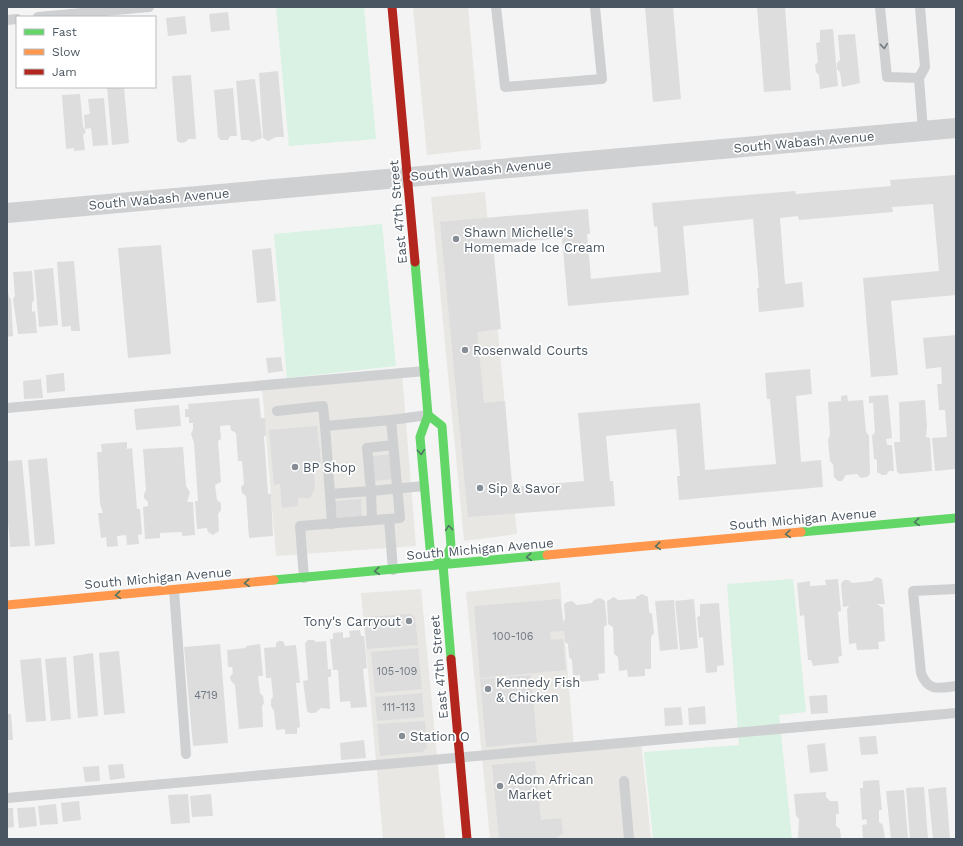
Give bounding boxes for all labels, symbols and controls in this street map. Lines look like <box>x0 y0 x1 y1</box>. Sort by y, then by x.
legend <box>16 16 156 88</box>
text: Fast <box>52 25 77 39</box>
one-way arrow <box>879 43 888 49</box>
text: Slow <box>52 45 80 59</box>
text: Jam <box>52 65 77 79</box>
street label: South Wabash Avenue <box>733 128 875 156</box>
street label: South Wabash Avenue <box>410 156 552 184</box>
street label: East 47th Street <box>386 159 410 264</box>
street label: South Wabash Avenue <box>88 185 230 213</box>
place label: Shawn Michelle's Homemade Ice Cream <box>464 225 605 255</box>
marker: Shawn Michelle's Homemade Ice Cream <box>451 234 461 244</box>
place label: Rosenwald Courts <box>473 343 588 358</box>
marker: Rosenwald Courts <box>460 345 470 355</box>
one-way arrow <box>417 449 426 455</box>
place label: BP Shop <box>303 460 356 475</box>
marker: BP Shop <box>290 462 300 472</box>
place label: Sip & Savor <box>488 481 560 496</box>
marker: Sip & Savor <box>475 483 485 493</box>
street label: South Michigan Avenue <box>729 505 877 533</box>
one-way arrow <box>914 517 920 526</box>
one-way arrow <box>445 525 454 531</box>
one-way arrow <box>785 529 791 538</box>
street label: South Michigan Avenue <box>406 535 554 563</box>
one-way arrow <box>655 541 661 550</box>
one-way arrow <box>526 553 532 562</box>
street label: South Michigan Avenue <box>84 564 232 592</box>
one-way arrow <box>374 567 380 576</box>
one-way arrow <box>244 579 250 588</box>
one-way arrow <box>115 591 121 600</box>
place label: Tony's Carryout <box>303 614 402 629</box>
street label: East 47th Street <box>427 614 451 719</box>
marker: Tony's Carryout <box>404 616 414 626</box>
house number: 100-106 <box>493 630 534 643</box>
house number: 105-109 <box>377 665 418 678</box>
place label: Kennedy Fish & Chicken <box>496 675 580 705</box>
marker: Kennedy Fish & Chicken <box>483 684 493 694</box>
house number: 4719 <box>194 689 218 702</box>
house number: 111-113 <box>382 701 416 714</box>
place label: Station O <box>410 729 470 744</box>
marker: Station O <box>397 731 407 741</box>
place label: Adom African Market <box>508 772 594 802</box>
marker: Adom African Market <box>495 781 505 791</box>

